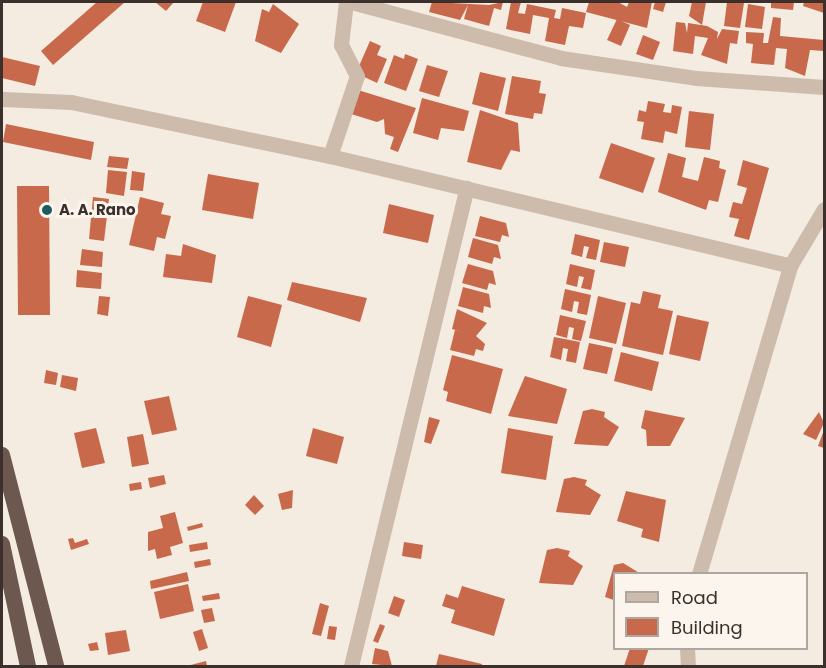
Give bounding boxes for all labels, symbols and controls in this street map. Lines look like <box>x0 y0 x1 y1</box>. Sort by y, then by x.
place label: A. A. Rano <box>59 201 136 219</box>
marker: A. A. Rano <box>40 203 54 217</box>
legend <box>613 572 808 650</box>
text: Road <box>671 585 718 610</box>
text: Building <box>671 615 743 640</box>

